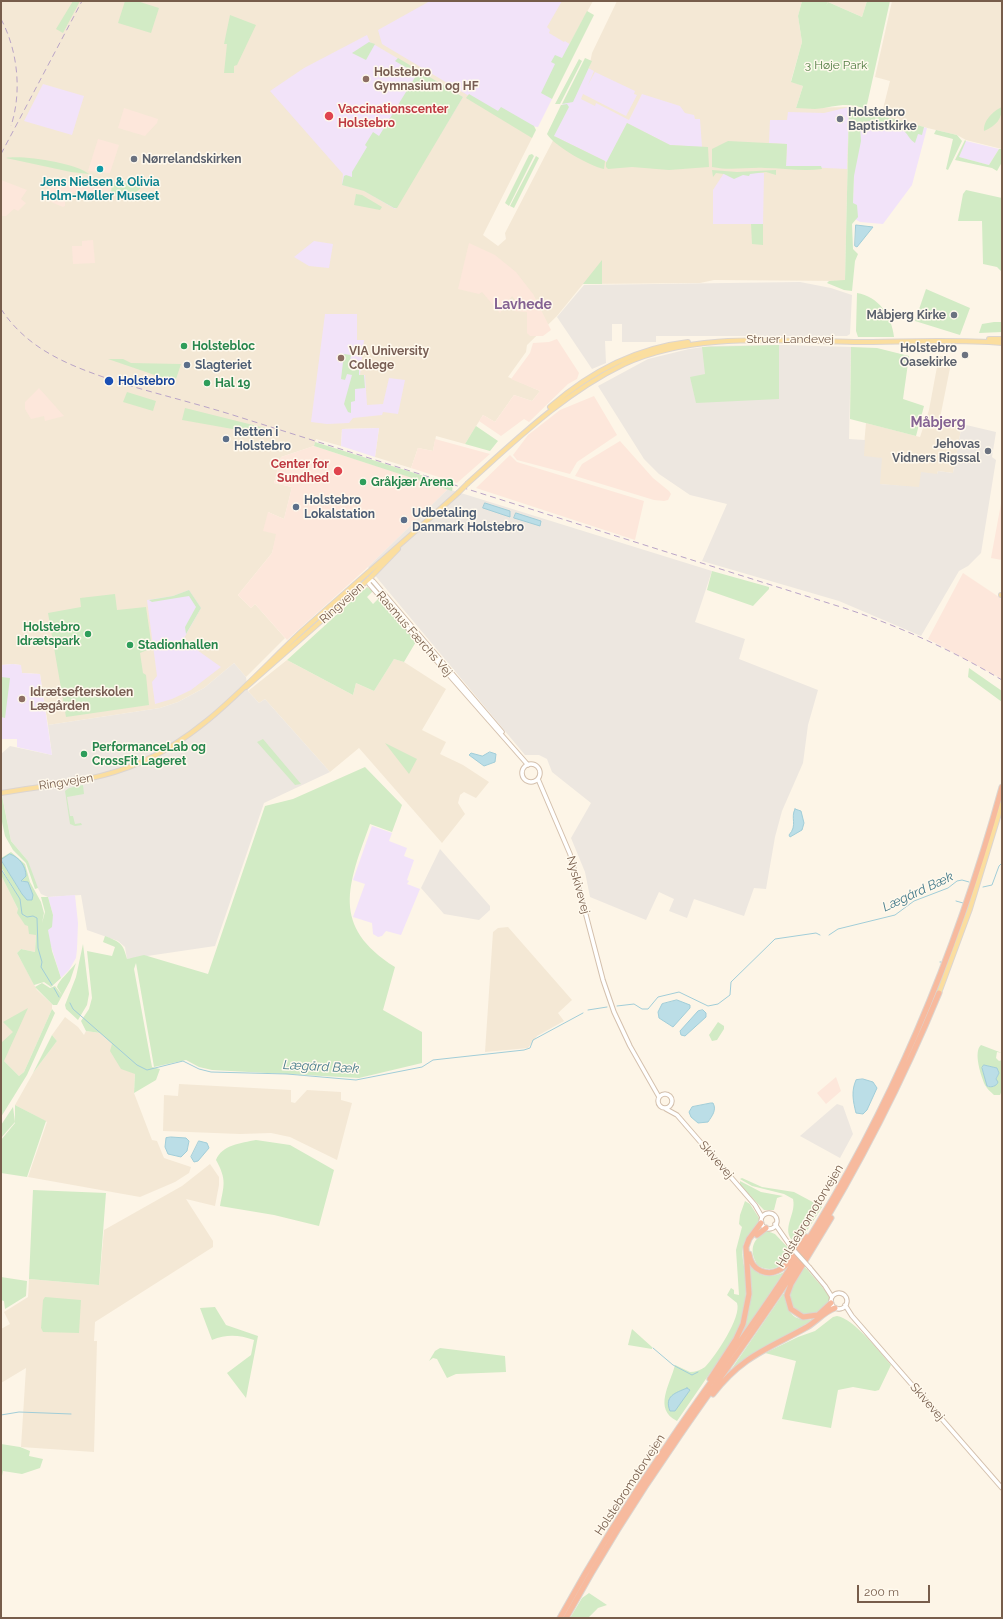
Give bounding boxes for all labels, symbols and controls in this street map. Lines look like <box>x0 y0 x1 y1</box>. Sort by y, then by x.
park label: 3 Høje Park <box>805 58 867 72</box>
place label: Holstebro Gymnasium og HF <box>374 65 479 93</box>
marker: Holstebro Gymnasium og HF <box>361 74 371 84</box>
place label: Vaccinationscenter Holstebro <box>338 102 449 130</box>
place label: Holstebro Baptistkirke <box>848 105 917 133</box>
marker: Vaccinationscenter Holstebro <box>323 110 335 122</box>
marker: Holstebro Baptistkirke <box>835 114 845 124</box>
place label: Nørrelandskirken <box>142 152 242 166</box>
marker: Nørrelandskirken <box>129 154 139 164</box>
marker: Jens Nielsen & Olivia Holm-Møller Museet <box>95 164 105 174</box>
place label: Jens Nielsen & Olivia Holm-Møller Museet <box>40 175 160 203</box>
district label: Lavhede <box>494 297 552 313</box>
place label: Måbjerg Kirke <box>867 308 946 322</box>
marker: Måbjerg Kirke <box>949 310 959 320</box>
street label: Struer Landevej <box>746 332 834 346</box>
place label: Holstebloc <box>192 339 255 353</box>
marker: Holstebloc <box>179 341 189 351</box>
place label: Holstebro Oasekirke <box>900 341 957 369</box>
place label: VIA University College <box>349 344 429 372</box>
marker: Holstebro Oasekirke <box>960 350 970 360</box>
marker: VIA University College <box>336 353 346 363</box>
place label: Slagteriet <box>195 358 252 372</box>
marker: Slagteriet <box>182 360 192 370</box>
place label: Holstebro <box>118 374 175 388</box>
marker: Holstebro <box>103 375 115 387</box>
place label: Hal 19 <box>215 376 250 390</box>
marker: Hal 19 <box>202 378 212 388</box>
district label: Måbjerg <box>910 415 966 431</box>
place label: Retten i Holstebro <box>234 425 291 453</box>
marker: Retten i Holstebro <box>221 434 231 444</box>
place label: Jehovas Vidners Rigssal <box>892 437 980 465</box>
marker: Jehovas Vidners Rigssal <box>983 446 993 456</box>
place label: Center for Sundhed <box>271 457 329 485</box>
marker: Center for Sundhed <box>332 465 344 477</box>
place label: Gråkjær Arena <box>371 475 454 489</box>
marker: Gråkjær Arena <box>358 477 368 487</box>
place label: Holstebro Lokalstation <box>304 493 375 521</box>
marker: Holstebro Lokalstation <box>291 502 301 512</box>
place label: Udbetaling Danmark Holstebro <box>412 506 524 534</box>
marker: Udbetaling Danmark Holstebro <box>399 515 409 525</box>
street label: Ringvejen <box>317 579 367 627</box>
street label: Rasmus Færchs Vej <box>373 588 455 680</box>
place label: Holstebro Idrætspark <box>17 620 80 648</box>
marker: Holstebro Idrætspark <box>83 629 93 639</box>
place label: Stadionhallen <box>138 638 218 652</box>
marker: Stadionhallen <box>125 640 135 650</box>
place label: Idrætsefterskolen Lægården <box>30 685 133 713</box>
marker: Idrætsefterskolen Lægården <box>17 694 27 704</box>
place label: PerformanceLab og CrossFit Lageret <box>92 740 206 768</box>
marker: PerformanceLab og CrossFit Lageret <box>79 749 89 759</box>
street label: Ringvejen <box>38 771 94 793</box>
street label: Nyskivevej <box>563 854 593 916</box>
water label: Lægård Bæk <box>880 869 956 915</box>
water label: Lægård Bæk <box>282 1057 360 1077</box>
street label: Skivevej <box>696 1138 736 1182</box>
street label: Holstebromotorvejen <box>773 1162 847 1270</box>
street label: Skivevej <box>907 1380 947 1424</box>
street label: Holstebromotorvejen <box>592 1432 668 1538</box>
scale bar <box>859 1577 932 1603</box>
text: 200 m <box>864 1585 899 1599</box>

